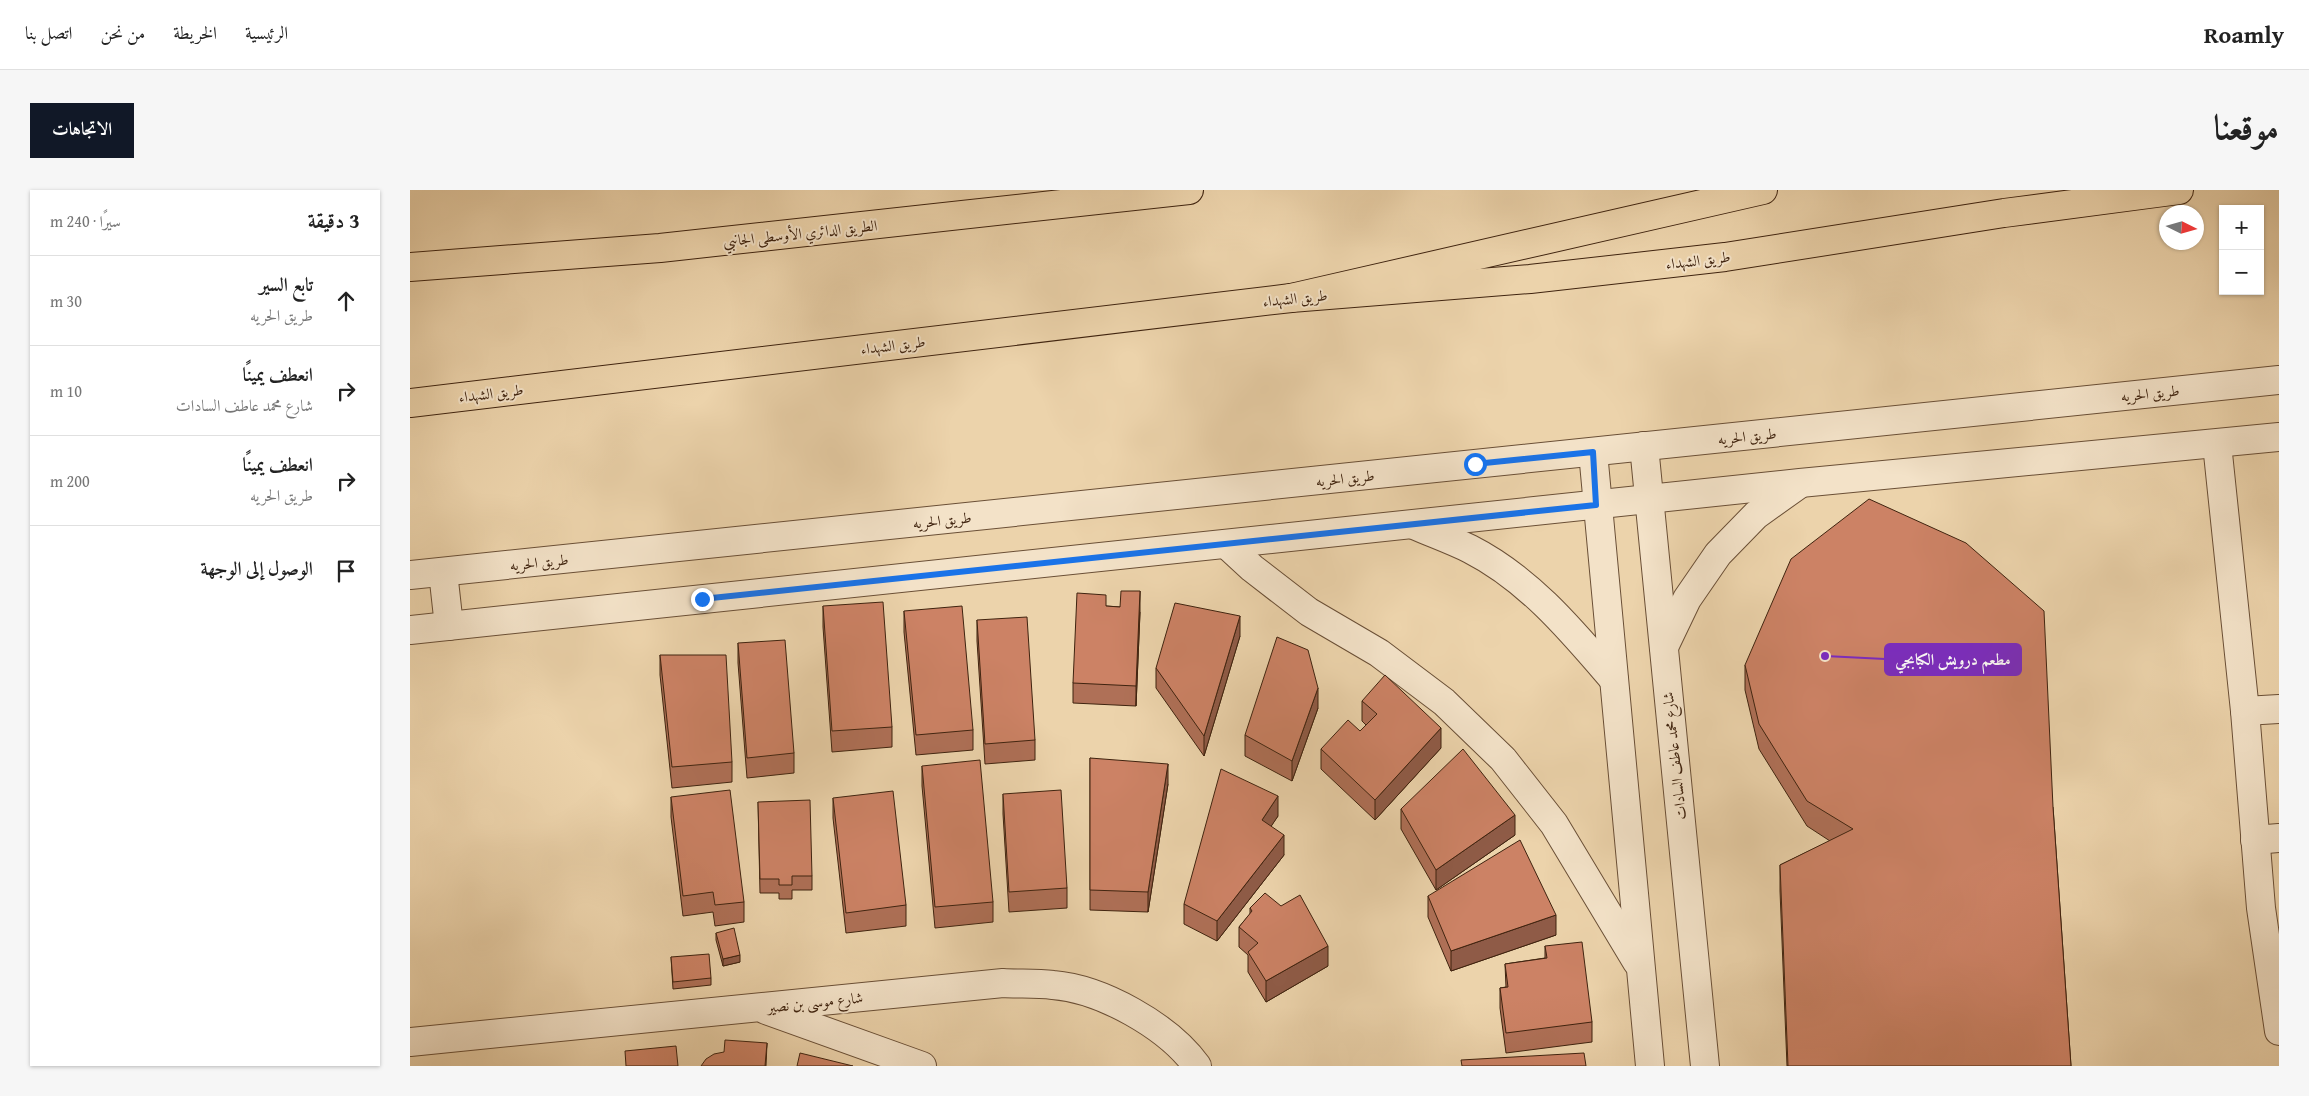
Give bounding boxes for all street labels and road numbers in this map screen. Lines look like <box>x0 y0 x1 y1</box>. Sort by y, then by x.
street label: الطريق الدائري الأوسطى الجانبي <box>722 214 879 256</box>
street label: طريق الشهداء <box>1664 246 1732 274</box>
street label: طريق الشهداء <box>1261 284 1329 312</box>
street label: طريق الشهداء <box>859 331 927 359</box>
street label: طريق الشهداء <box>457 379 525 407</box>
street label: طريق الحريه <box>2120 379 2180 407</box>
street label: طريق الحريه <box>1717 422 1777 450</box>
street label: طريق الحريه <box>1315 464 1375 492</box>
street label: طريق الحريه <box>912 506 972 534</box>
street label: طريق الحريه <box>509 548 569 576</box>
street label: شارع محمد عاطف السادات <box>1657 691 1694 821</box>
street label: شارع موسى بن نصير <box>764 987 864 1021</box>

